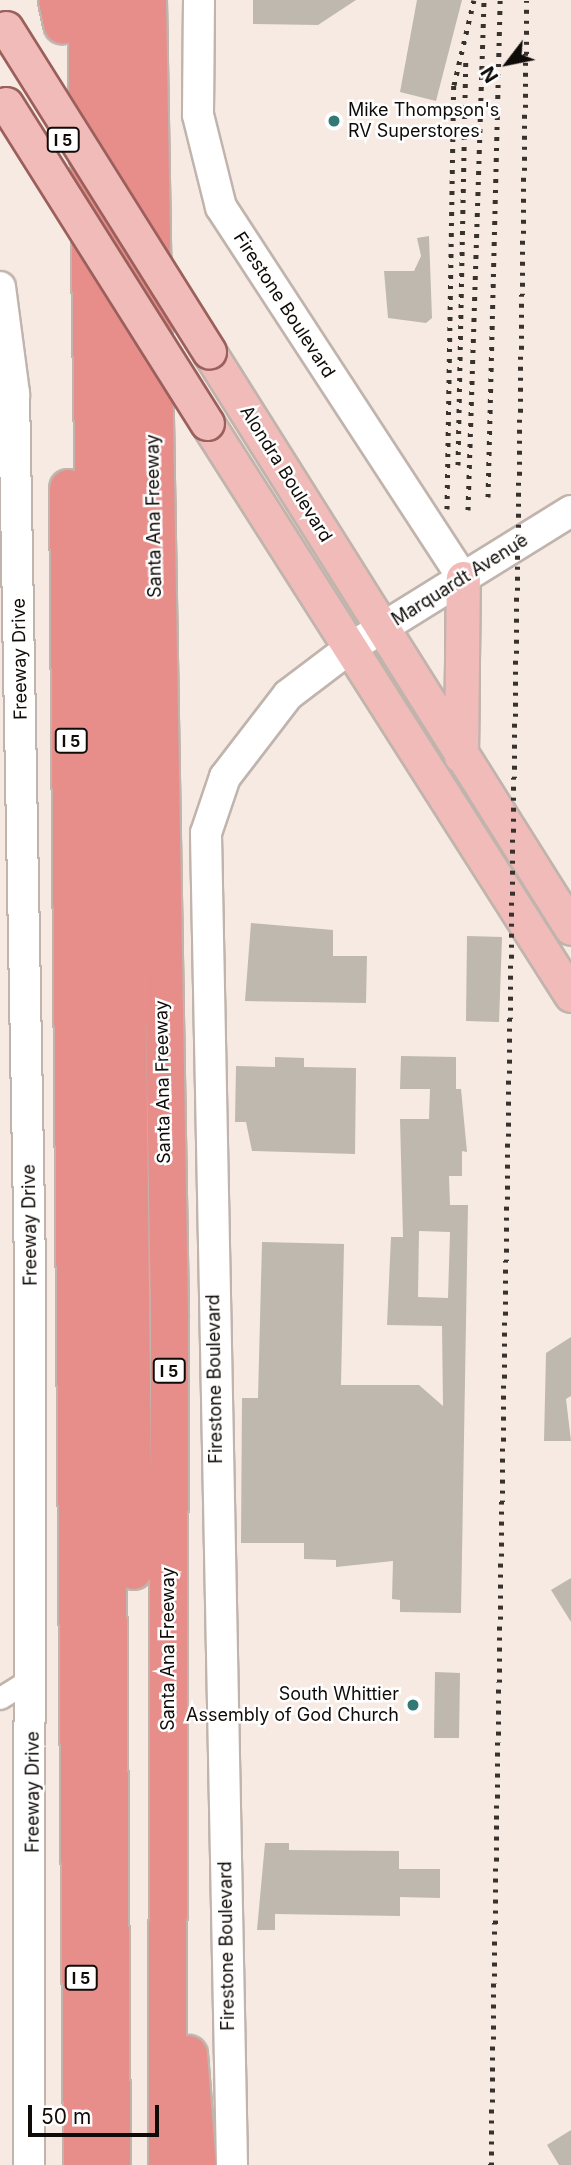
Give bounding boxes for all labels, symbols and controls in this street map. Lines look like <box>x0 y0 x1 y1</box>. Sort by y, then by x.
north arrow <box>473 28 543 98</box>
text: N <box>476 62 503 87</box>
place label: Mike Thompson's RV Superstores <box>348 100 499 142</box>
marker: Mike Thompson's RV Superstores <box>326 113 342 129</box>
road number: I 5 <box>46 128 80 152</box>
street label: Firestone Boulevard <box>229 228 339 382</box>
street label: Alondra Boulevard <box>235 402 337 546</box>
street label: Santa Ana Freeway <box>142 434 166 598</box>
street label: Marquardt Avenue <box>388 529 532 631</box>
street label: Freeway Drive <box>8 598 32 720</box>
road number: I 5 <box>54 728 88 754</box>
street label: Santa Ana Freeway <box>151 1000 175 1164</box>
street label: Freeway Drive <box>18 1164 42 1286</box>
street label: Firestone Boulevard <box>203 1294 227 1464</box>
road number: I 5 <box>152 1358 186 1384</box>
street label: Santa Ana Freeway <box>157 1567 179 1731</box>
place label: South Whittier Assembly of God Church <box>186 1684 399 1726</box>
marker: South Whittier Assembly of God Church <box>405 1697 421 1713</box>
street label: Freeway Drive <box>22 1731 44 1853</box>
street label: Firestone Boulevard <box>215 1861 239 2031</box>
road number: I 5 <box>64 1966 98 1990</box>
scale bar <box>32 2092 163 2136</box>
text: 50 m <box>41 2104 91 2129</box>

